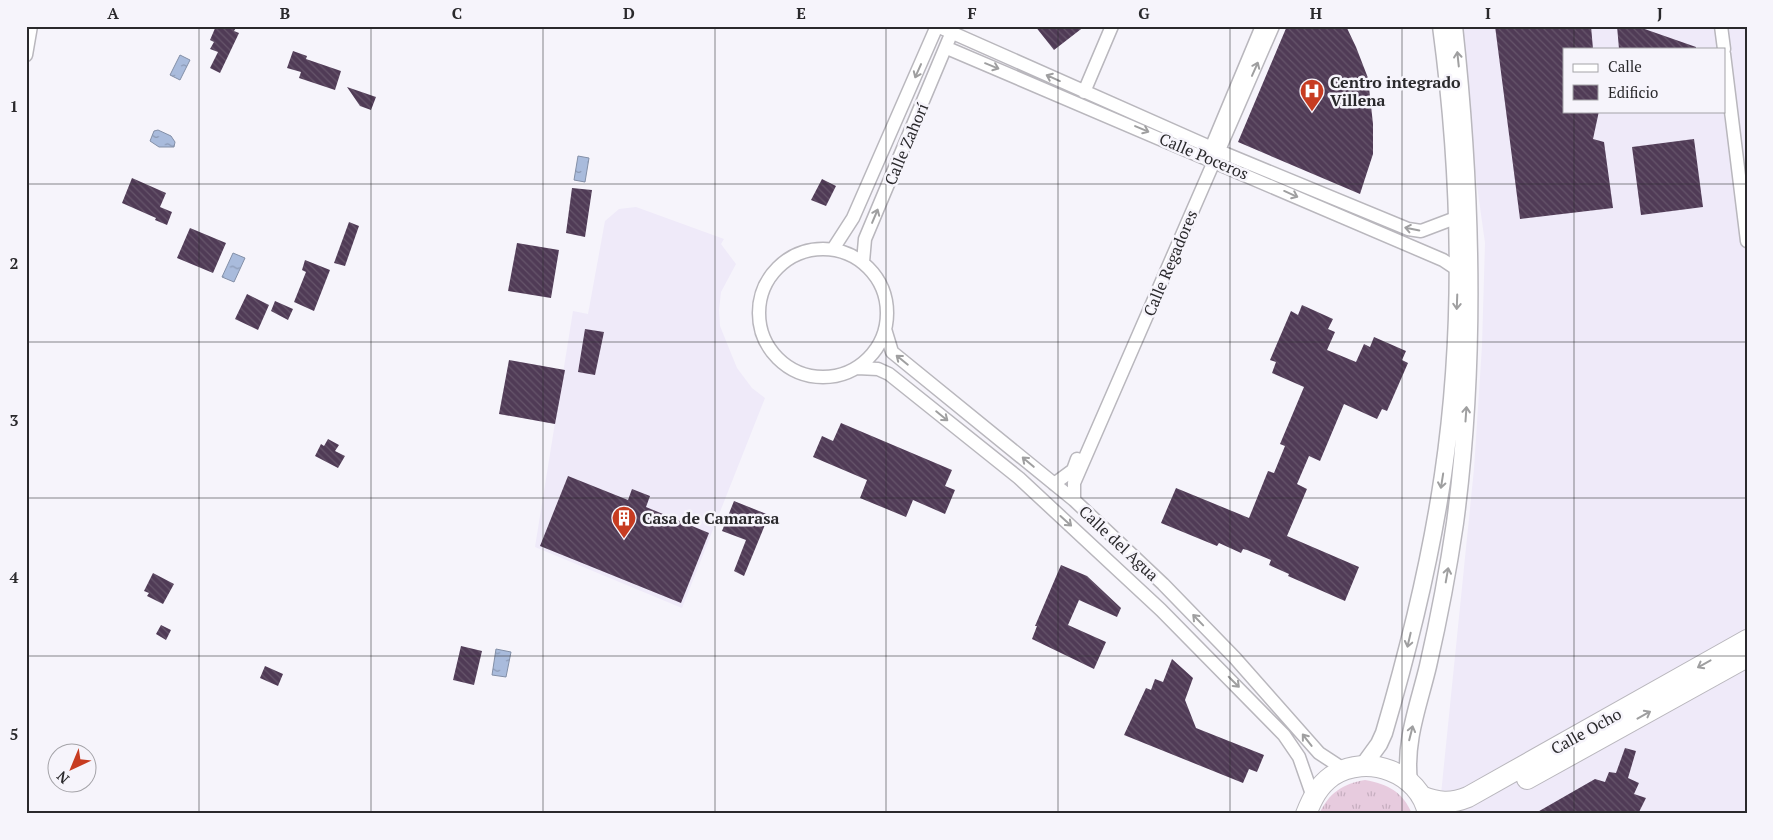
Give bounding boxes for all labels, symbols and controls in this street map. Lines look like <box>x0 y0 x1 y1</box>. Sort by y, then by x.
text: A <box>107 2 119 24</box>
text: B <box>280 2 290 24</box>
text: C <box>452 2 462 24</box>
text: D <box>623 2 635 24</box>
text: E <box>796 2 806 24</box>
text: F <box>967 2 977 24</box>
text: G <box>1138 2 1150 24</box>
text: H <box>1310 2 1322 24</box>
text: I <box>1485 2 1491 24</box>
text: J <box>1657 2 1663 24</box>
legend <box>1563 48 1726 112</box>
one-way arrow <box>1453 51 1463 67</box>
text: Calle <box>1608 56 1642 76</box>
one-way arrow <box>984 62 999 71</box>
one-way arrow <box>1250 62 1260 77</box>
one-way arrow <box>912 63 922 78</box>
place label: Centro integrado Villena <box>1330 71 1461 111</box>
one-way arrow <box>1046 73 1061 83</box>
hospital icon: Centro integrado Villena <box>1299 78 1325 112</box>
text: Edificio <box>1608 82 1658 102</box>
text: 1 <box>9 95 19 117</box>
street label: Calle Zahorí <box>879 99 933 188</box>
one-way arrow <box>1134 125 1149 135</box>
street label: Calle Poceros <box>1156 127 1252 185</box>
one-way arrow <box>1283 189 1298 199</box>
street label: Calle Regadores <box>1138 207 1202 319</box>
one-way arrow <box>870 209 880 224</box>
one-way arrow <box>1405 224 1421 234</box>
text: 2 <box>9 252 19 274</box>
one-way arrow <box>1453 293 1462 309</box>
one-way arrow <box>895 354 908 365</box>
one-way arrow <box>1461 406 1471 422</box>
text: 3 <box>9 409 19 431</box>
one-way arrow <box>936 410 949 421</box>
one-way arrow <box>1022 457 1035 468</box>
one-way arrow <box>1437 472 1447 488</box>
street label: Calle del Agua <box>1074 500 1164 586</box>
building icon: Casa de Camarasa <box>611 505 637 539</box>
place label: Casa de Camarasa <box>642 507 779 529</box>
one-way arrow <box>1059 515 1072 527</box>
text: 4 <box>9 566 19 588</box>
one-way arrow <box>1442 567 1452 583</box>
one-way arrow <box>1192 614 1204 626</box>
one-way arrow <box>1404 631 1413 647</box>
one-way arrow <box>1697 659 1712 669</box>
one-way arrow <box>1227 676 1240 688</box>
street label: Calle Ocho <box>1547 703 1625 759</box>
one-way arrow <box>1637 709 1651 719</box>
text: 5 <box>9 723 19 745</box>
one-way arrow <box>1407 726 1416 742</box>
one-way arrow <box>1302 734 1313 747</box>
north arrow <box>48 742 98 792</box>
text: N <box>52 767 73 788</box>

